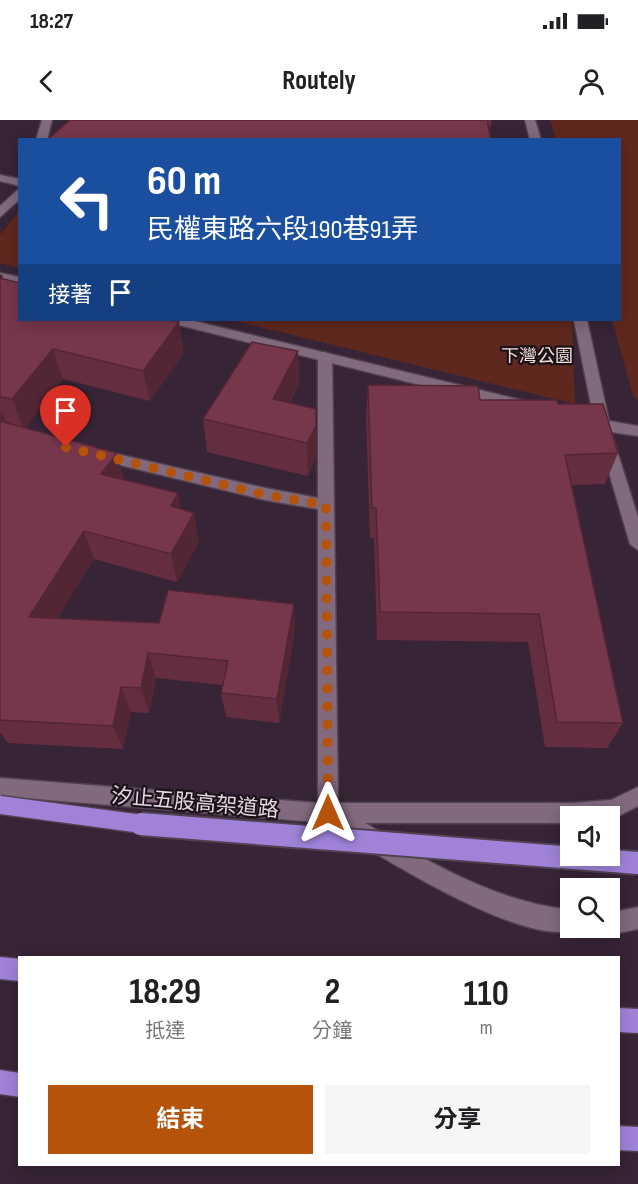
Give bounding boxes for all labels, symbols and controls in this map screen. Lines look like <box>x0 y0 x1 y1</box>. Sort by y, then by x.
text: 18:27 <box>30 8 73 35</box>
icon: back <box>30 65 63 98</box>
text: Routely <box>282 65 356 97</box>
icon: person <box>575 65 608 98</box>
text: 60 m <box>147 156 221 207</box>
icon: left <box>48 162 126 240</box>
text: 民權東路六段190巷91弄 <box>147 214 418 246</box>
icon: arrive <box>104 276 137 309</box>
text: 接著 <box>48 282 92 309</box>
park label: 下灣公園 <box>501 346 573 367</box>
pin <box>40 385 91 447</box>
icon: arrive <box>49 394 82 427</box>
position arrow <box>296 781 360 845</box>
street label: 汐止五股高架道路 <box>110 783 280 823</box>
map controls <box>560 806 620 938</box>
button: sound <box>560 806 620 866</box>
button: search <box>560 878 620 938</box>
text: 18:29 <box>129 971 201 1014</box>
text: 2 <box>324 971 340 1014</box>
text: 110 <box>463 973 509 1016</box>
text: m <box>480 1016 493 1040</box>
text: 抵達 <box>145 1019 185 1043</box>
text: 分鐘 <box>312 1019 352 1043</box>
button: 結束 <box>48 1085 313 1154</box>
button: 分享 <box>325 1085 590 1154</box>

